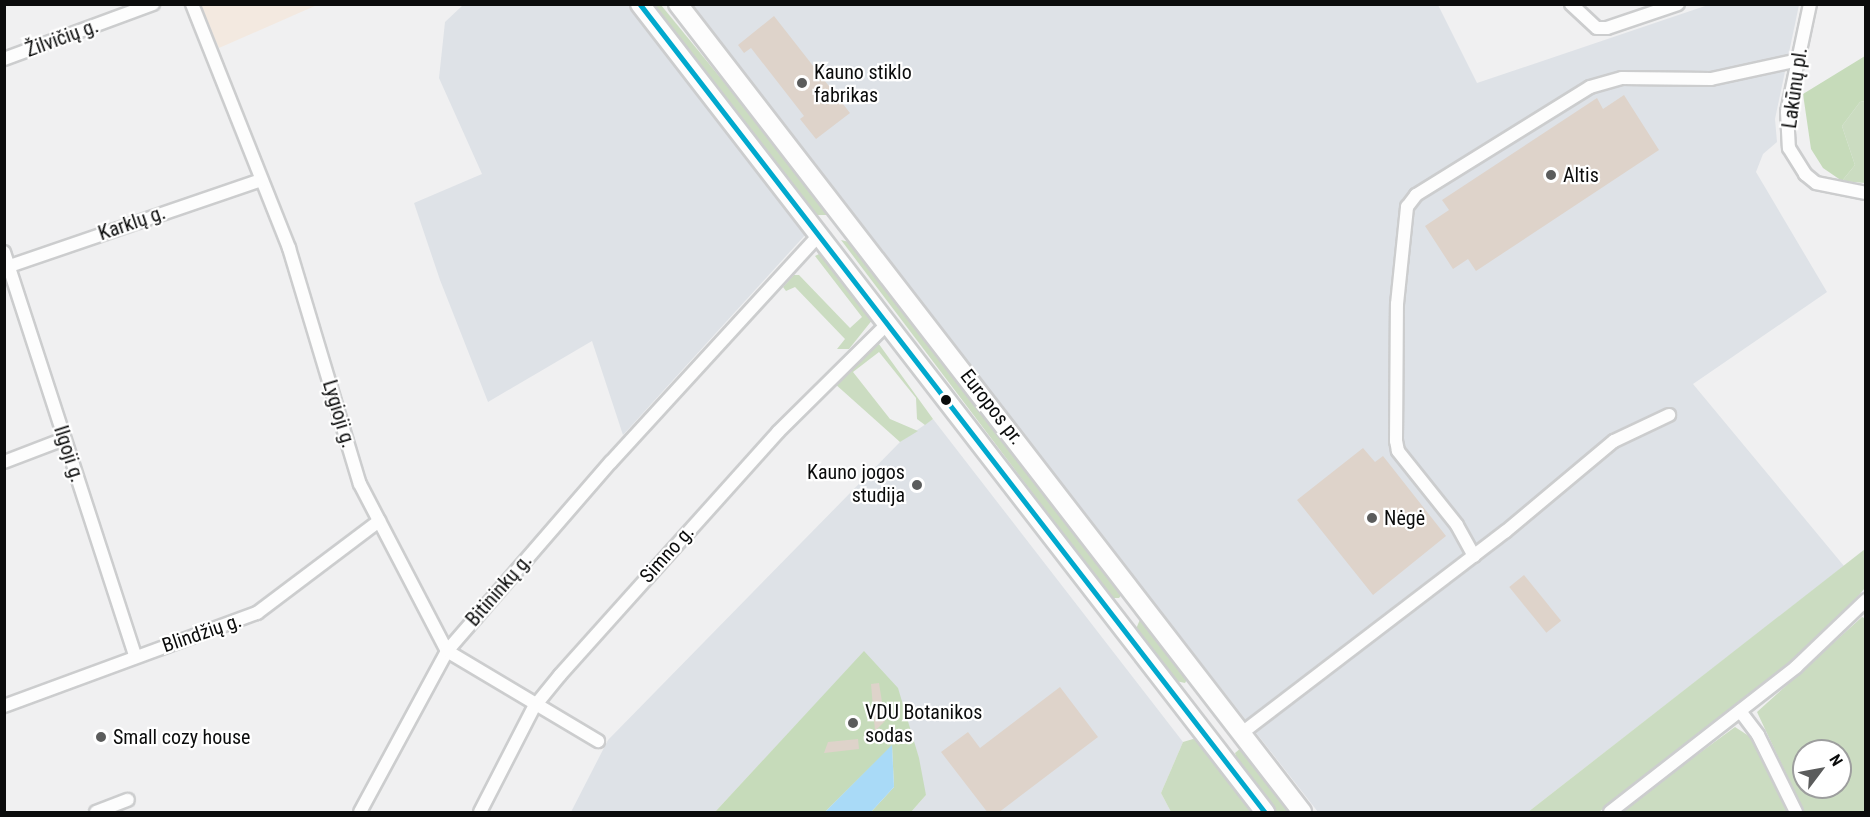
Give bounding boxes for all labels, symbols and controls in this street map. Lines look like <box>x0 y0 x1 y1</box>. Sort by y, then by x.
street label: Žilvičių g. <box>22 14 102 62</box>
street label: Lakūnų pl. <box>1777 46 1813 130</box>
place label: Kauno stiklo fabrikas <box>814 60 912 107</box>
marker: Kauno stiklo fabrikas <box>795 76 809 90</box>
place label: Altis <box>1563 163 1599 187</box>
marker: Altis <box>1544 168 1558 182</box>
street label: Karklų g. <box>95 200 169 246</box>
street label: Europos pr. <box>955 365 1029 449</box>
street label: Lygioji g. <box>317 377 361 451</box>
unlabelled marker <box>940 394 952 406</box>
street label: Ilgoji g. <box>49 423 89 485</box>
place label: Kauno jogos studija <box>807 461 905 508</box>
marker: Kauno jogos studija <box>910 478 924 492</box>
place label: Nėgė <box>1384 506 1425 530</box>
marker: Nėgė <box>1365 511 1379 525</box>
street label: Simno g. <box>635 520 699 588</box>
street label: Bitininkų g. <box>461 549 537 631</box>
street label: Blindžių g. <box>159 608 245 658</box>
place label: VDU Botanikos sodas <box>865 700 982 747</box>
marker: VDU Botanikos sodas <box>846 716 860 730</box>
place label: Small cozy house <box>113 725 250 749</box>
marker: Small cozy house <box>94 730 108 744</box>
north arrow <box>1792 739 1852 799</box>
text: N <box>1825 751 1847 769</box>

